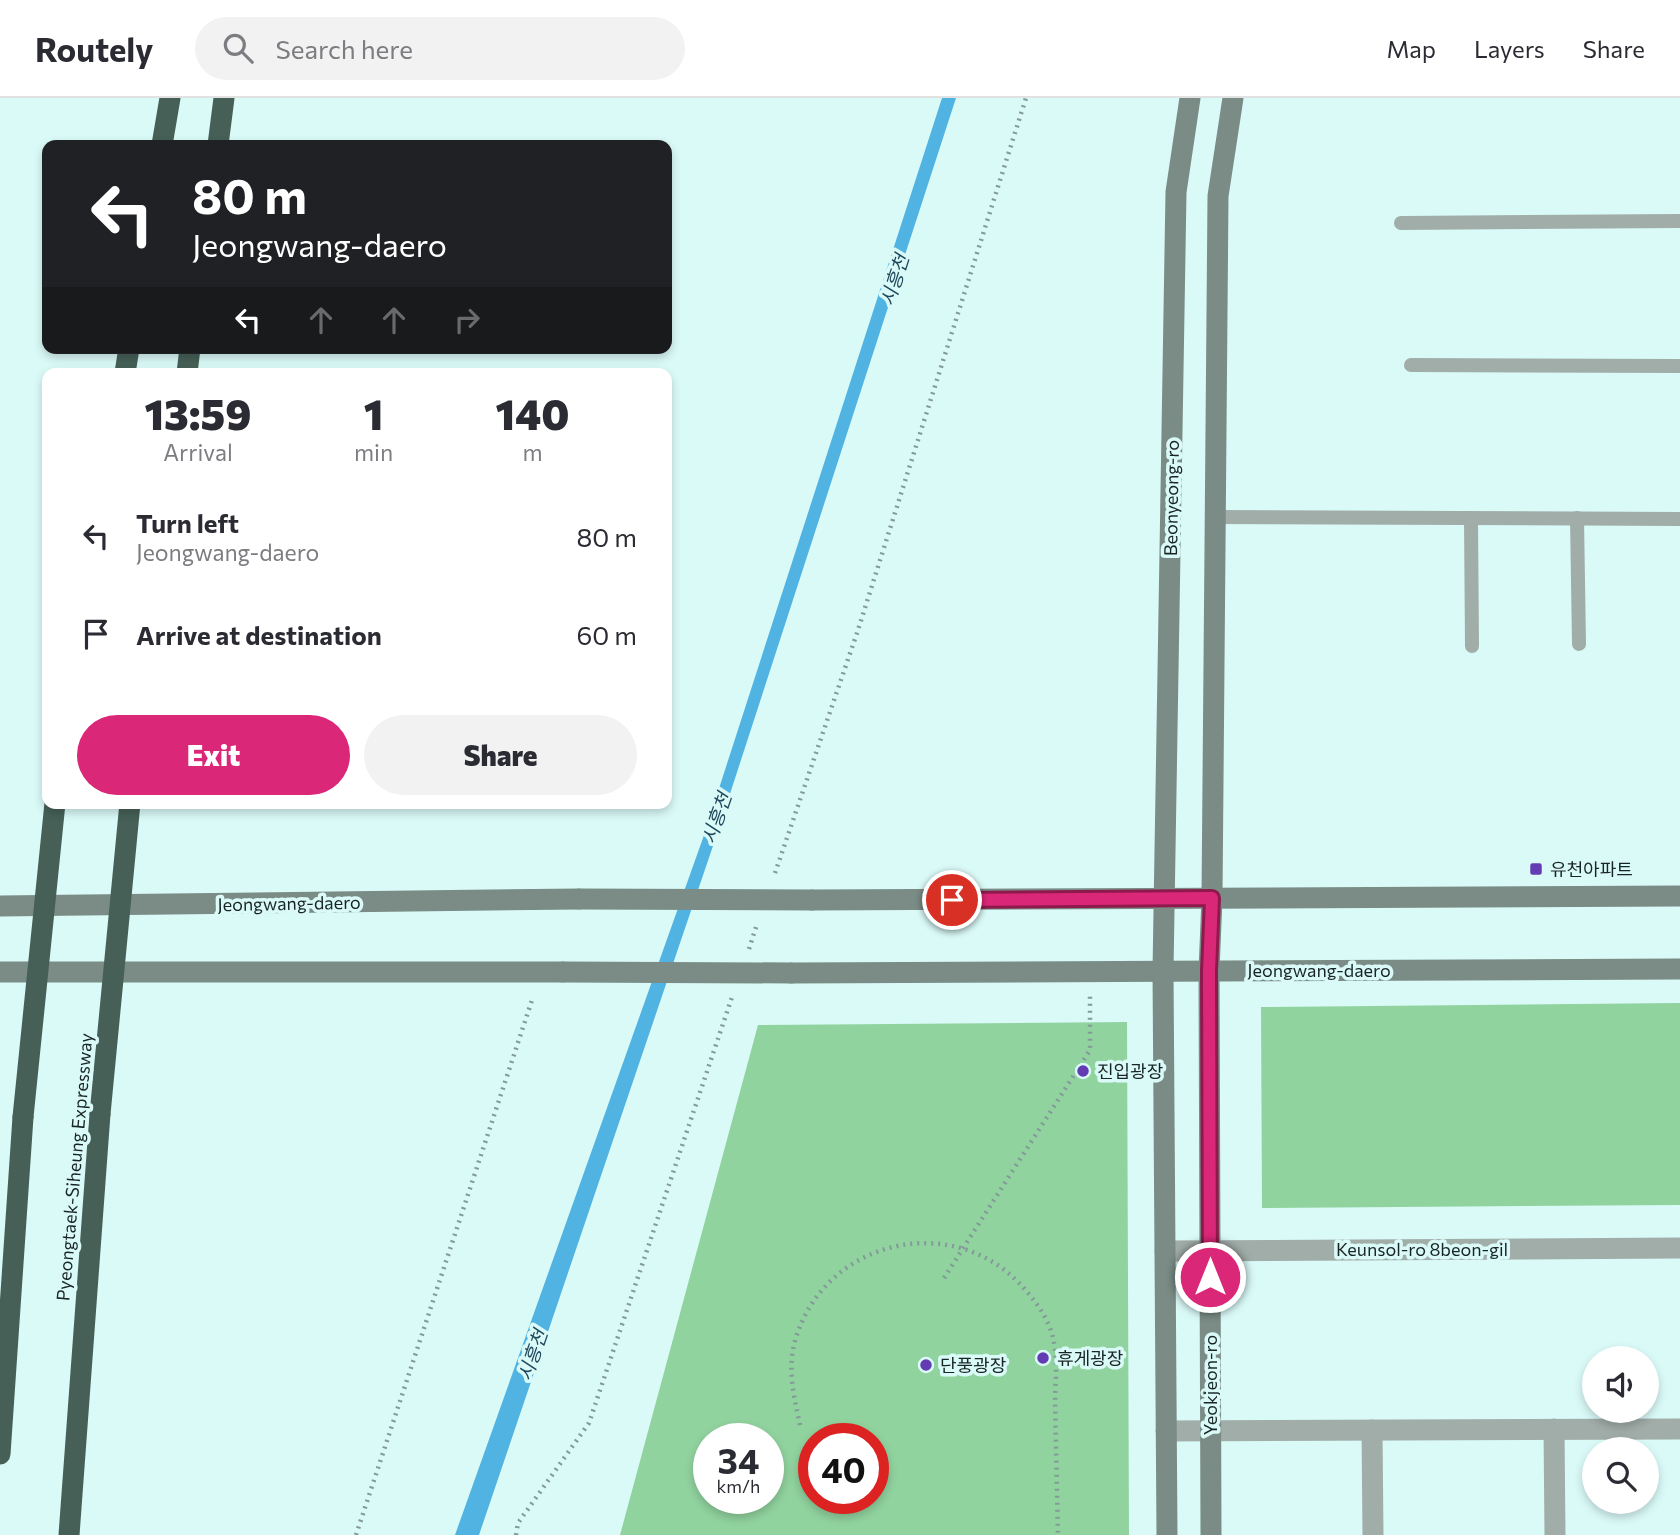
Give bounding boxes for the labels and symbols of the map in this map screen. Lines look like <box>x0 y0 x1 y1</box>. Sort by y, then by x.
water label: 시흥천 <box>875 250 914 308</box>
street label: Beonyeong-ro <box>1159 440 1183 556</box>
water label: 시흥천 <box>697 788 736 847</box>
place label: 유천아파트 <box>1550 858 1633 880</box>
marker: 유천아파트 <box>1528 861 1544 877</box>
pin <box>922 870 982 930</box>
street label: Jeongwang-daero <box>217 891 361 915</box>
street label: Jeongwang-daero <box>1247 959 1391 981</box>
street label: Pyeongtaek-Siheung Expressway <box>51 1032 97 1302</box>
place label: 진입광장 <box>1097 1060 1163 1082</box>
marker: 진입광장 <box>1075 1063 1091 1079</box>
street label: Keunsol-ro 8beon-gil <box>1336 1238 1508 1260</box>
position arrow <box>1173 1240 1247 1314</box>
water label: 시흥천 <box>513 1325 552 1384</box>
street label: Yeokjeon-ro <box>1199 1335 1221 1435</box>
place label: 휴게광장 <box>1057 1347 1123 1369</box>
marker: 휴게광장 <box>1035 1350 1051 1366</box>
place label: 단풍광장 <box>940 1354 1006 1376</box>
marker: 단풍광장 <box>918 1357 934 1373</box>
speed limit sign: 40 <box>798 1423 889 1514</box>

